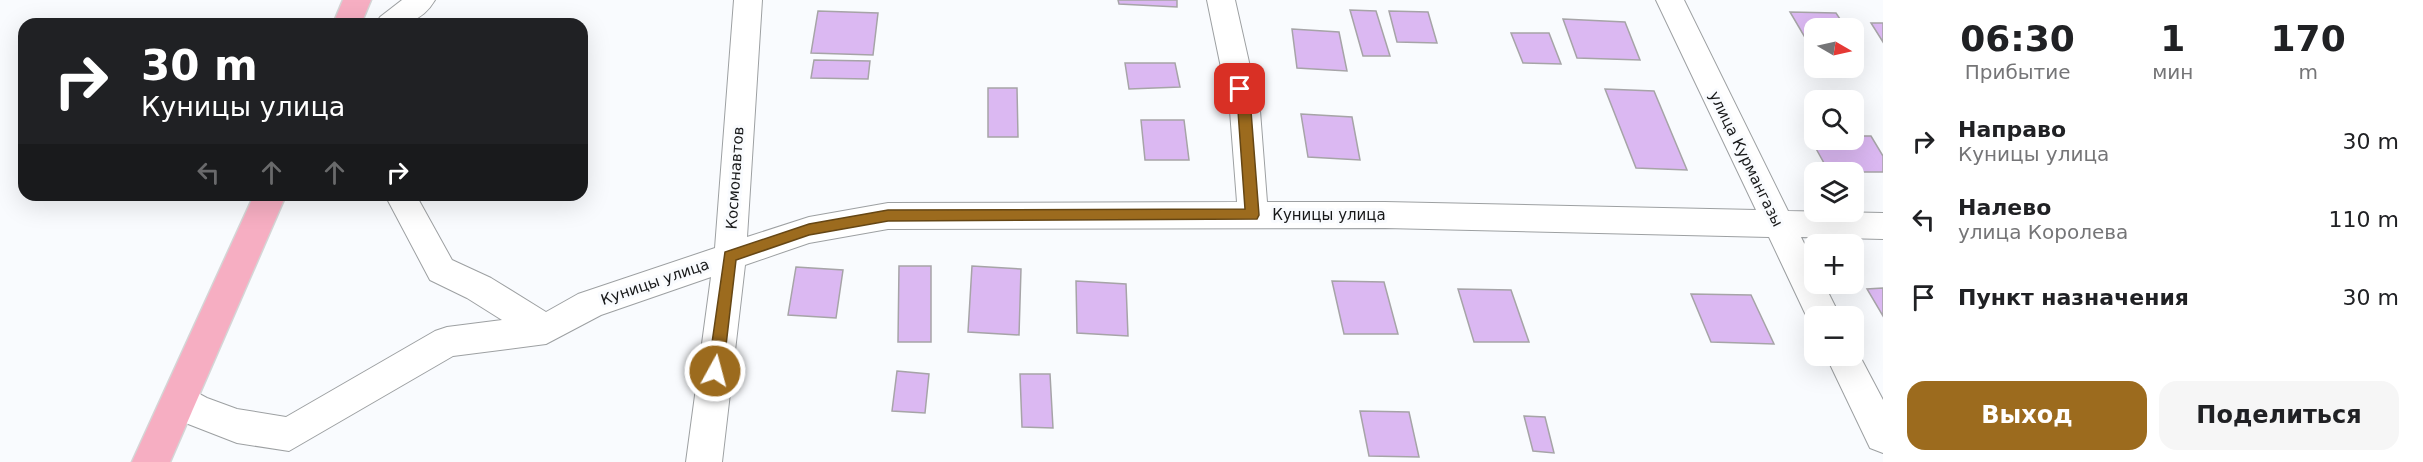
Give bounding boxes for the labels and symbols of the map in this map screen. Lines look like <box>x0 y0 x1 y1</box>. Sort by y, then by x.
north arrow <box>1804 18 1864 78</box>
pin <box>1214 63 1265 114</box>
street label: улица Курмангазы <box>1705 88 1787 230</box>
street label: Космонавтов <box>722 126 748 230</box>
street label: Куницы улица <box>1272 206 1386 224</box>
street label: Куницы улица <box>598 255 712 309</box>
position arrow <box>683 339 747 403</box>

